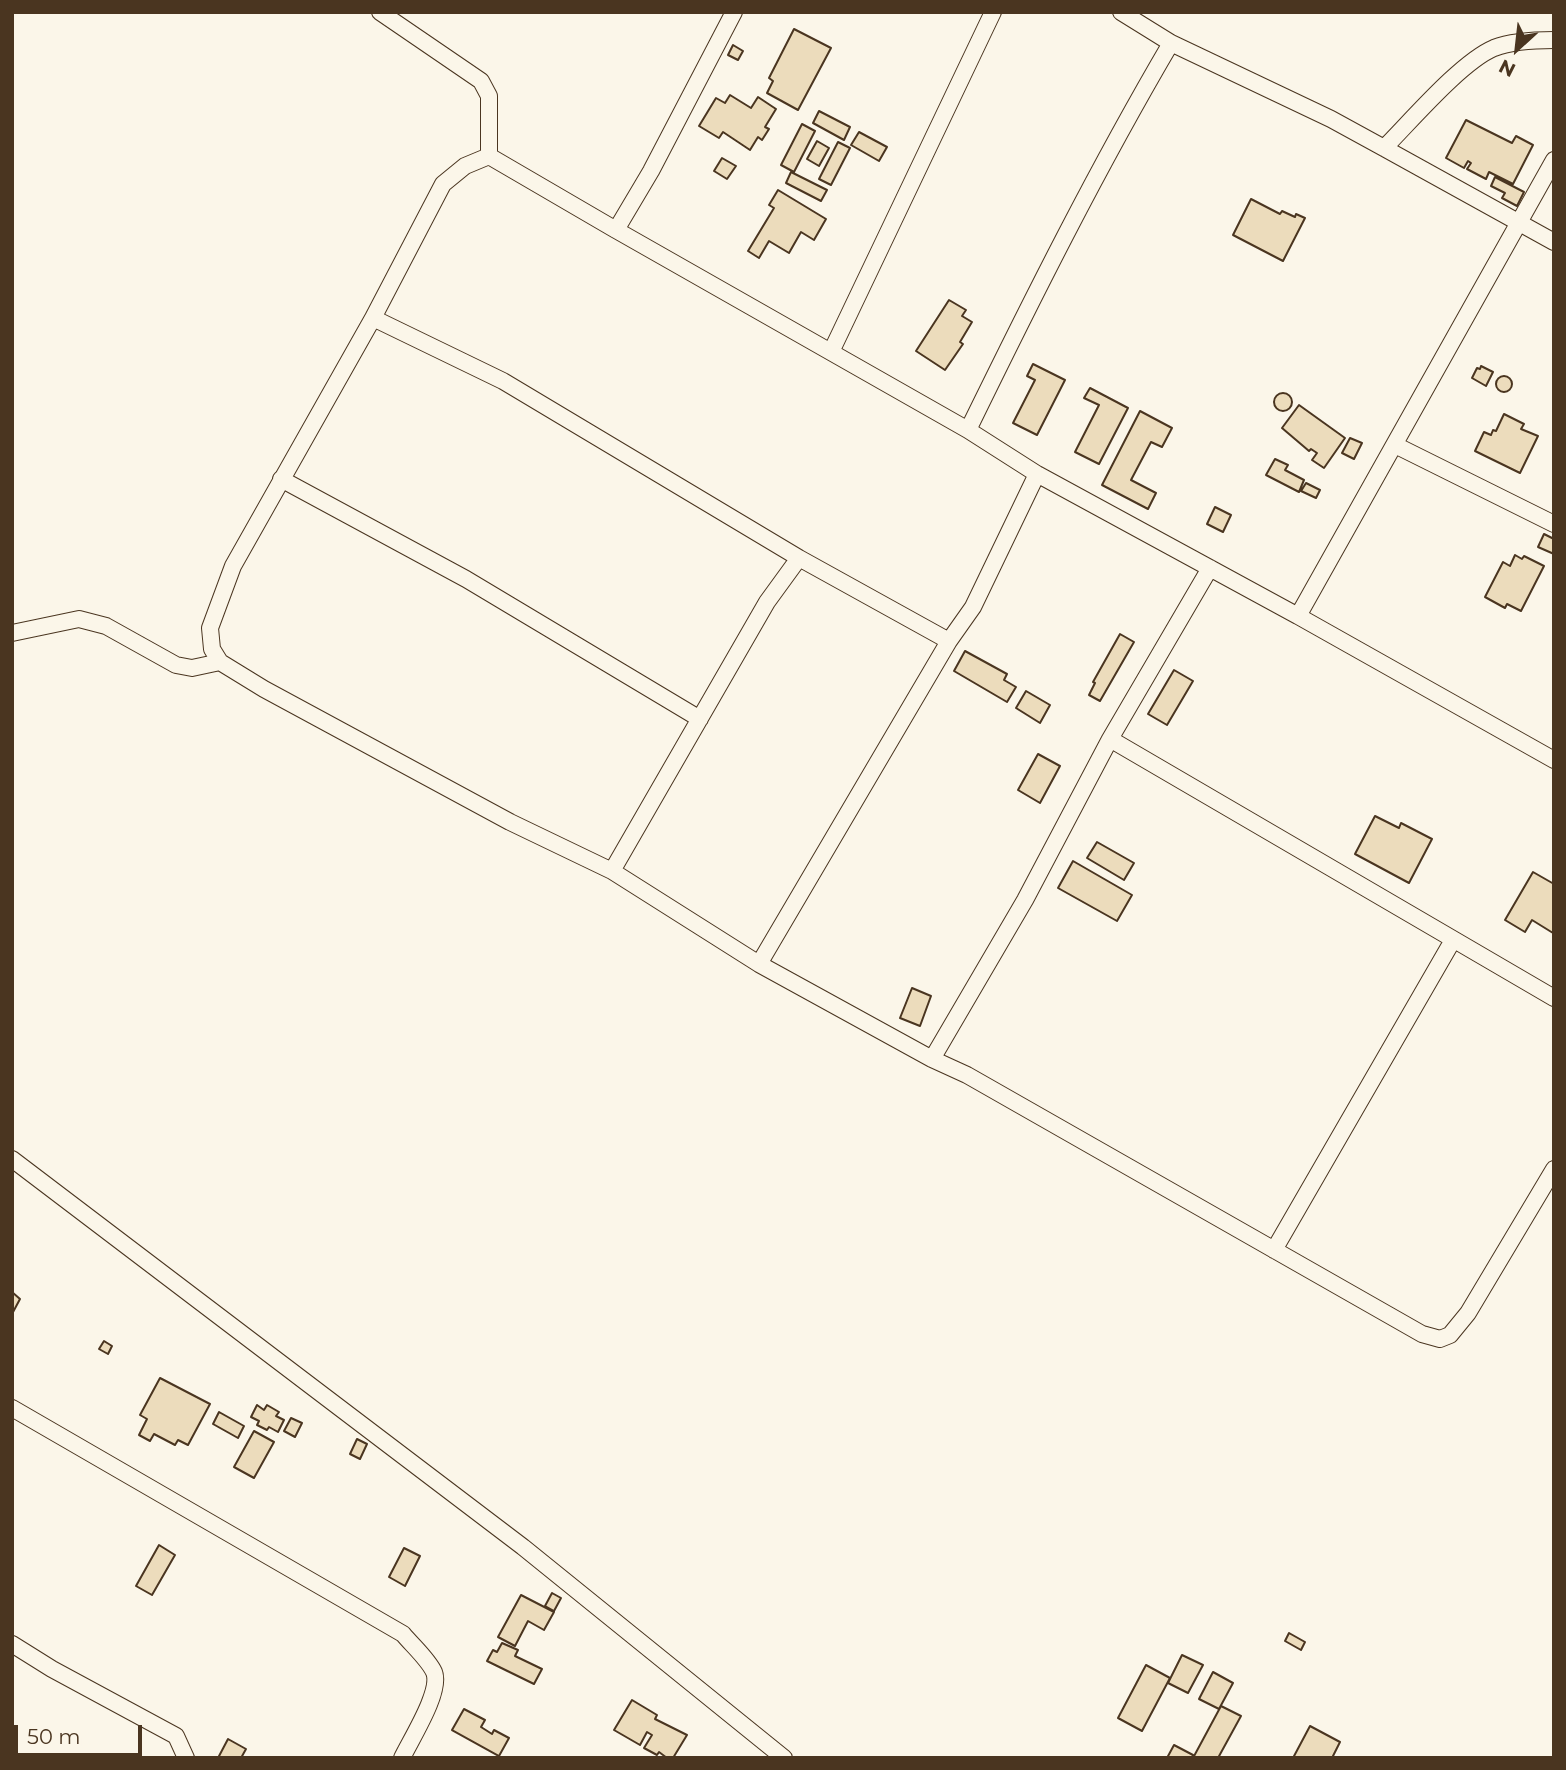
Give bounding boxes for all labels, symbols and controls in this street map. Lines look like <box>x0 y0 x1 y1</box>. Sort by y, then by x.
north arrow <box>1482 14 1552 84</box>
text: N <box>1495 54 1519 82</box>
scale bar <box>18 1710 145 1754</box>
text: 50 m <box>27 1724 81 1749</box>

